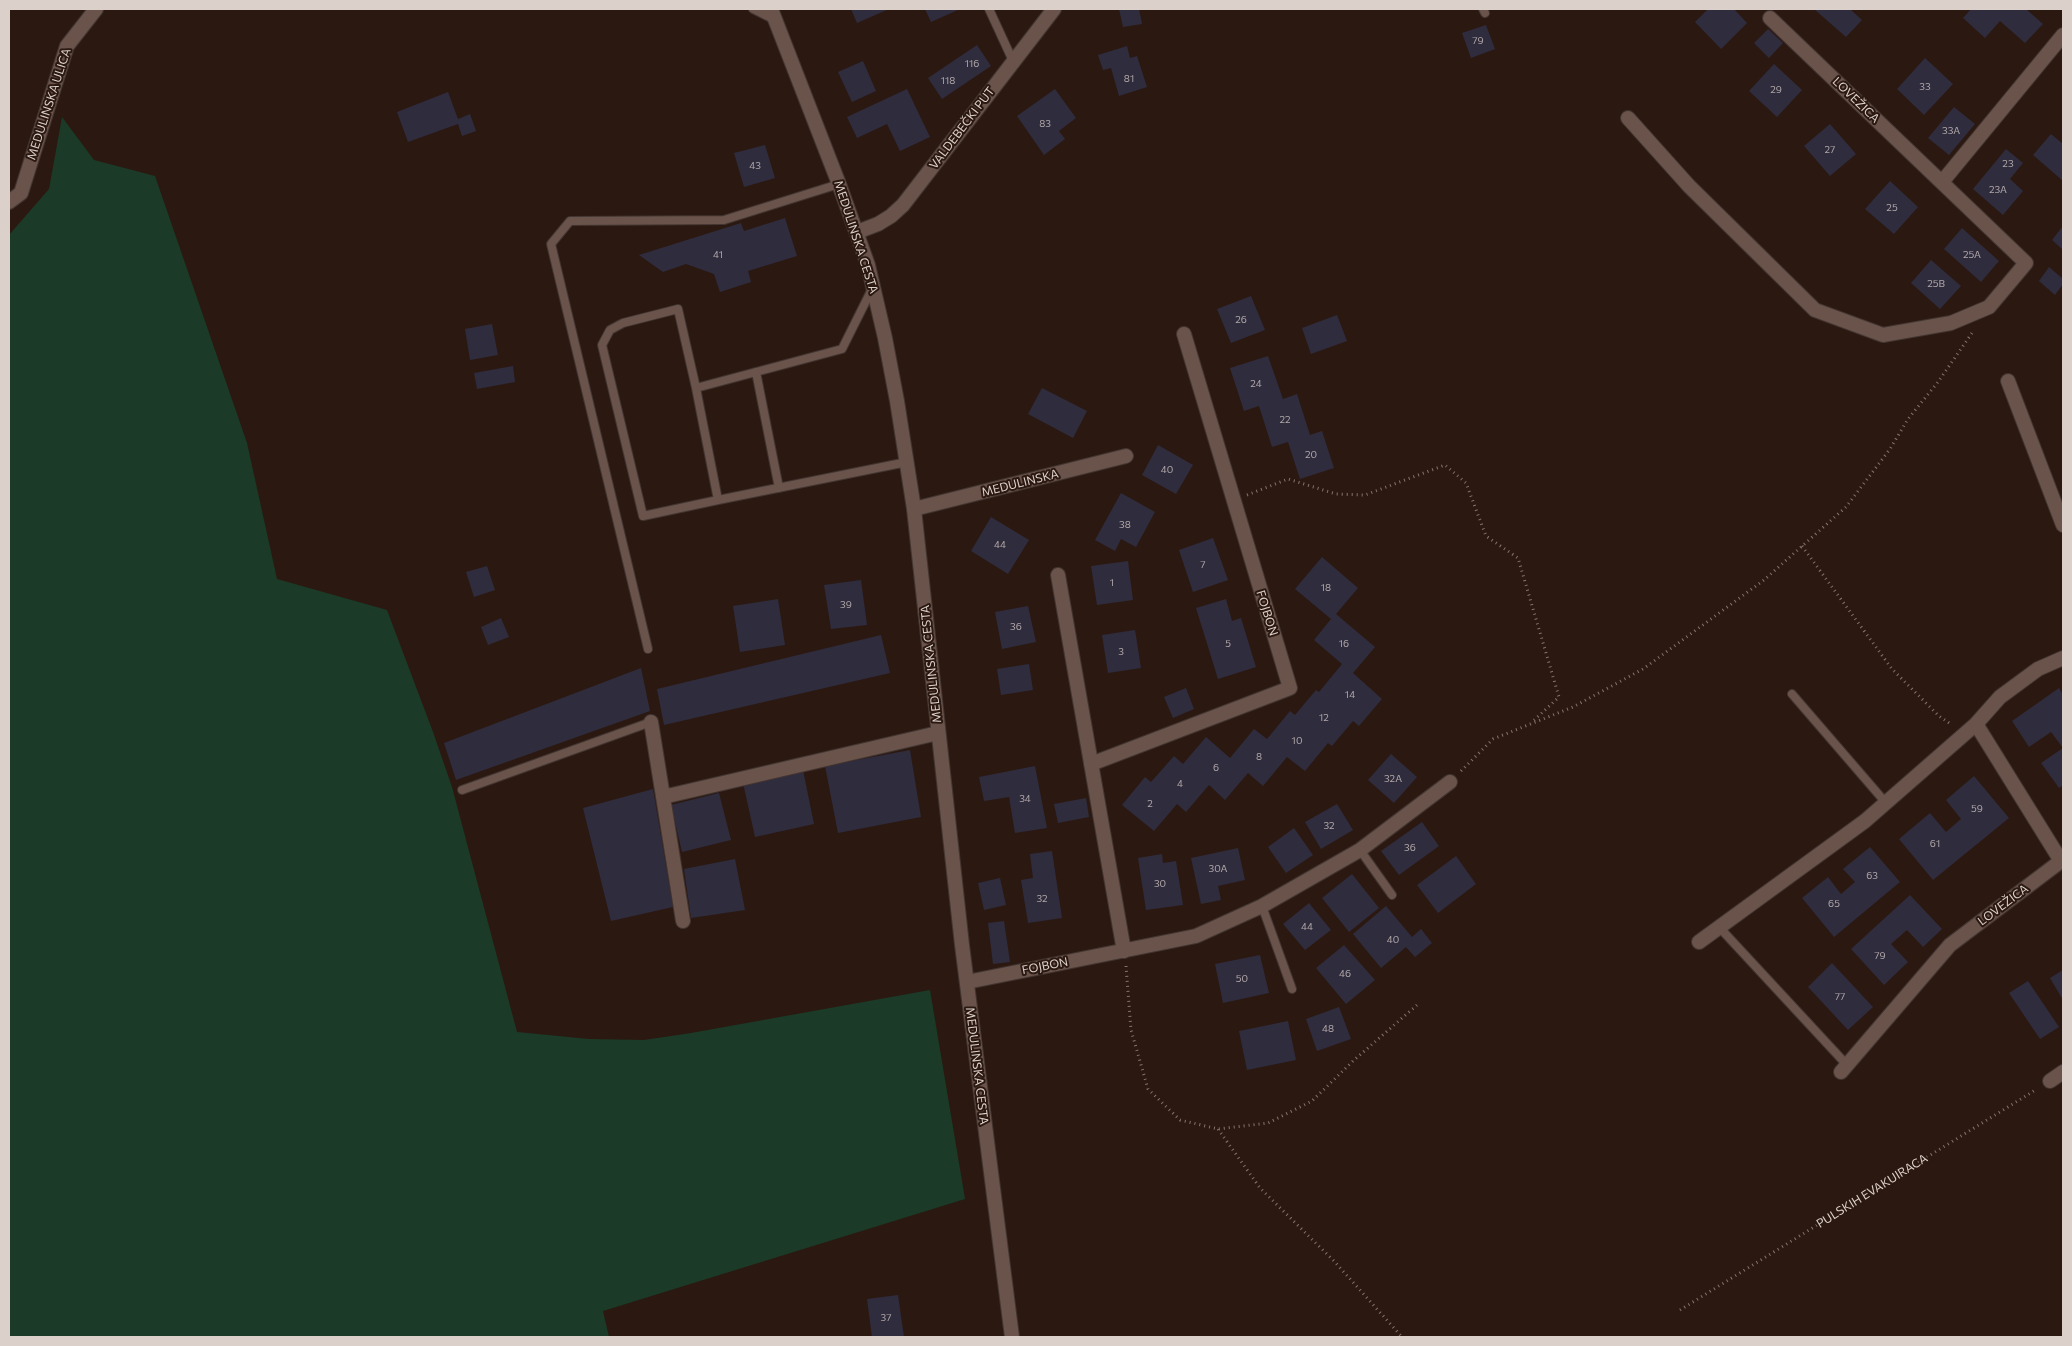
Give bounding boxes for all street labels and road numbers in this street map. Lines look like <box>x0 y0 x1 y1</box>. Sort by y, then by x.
street label: MEDULINSKA ULICA <box>24 46 74 162</box>
street label: LOVEŽICA <box>1830 74 1882 126</box>
street label: VALDEBEČKI PUT <box>926 84 998 172</box>
street label: MEDULINSKA CESTA <box>831 179 881 295</box>
street label: MEDULINSKA <box>980 466 1060 500</box>
street label: FOJBON <box>1253 589 1281 637</box>
street label: MEDULINSKA CESTA <box>918 604 944 724</box>
street label: LOVEŽICA <box>1975 881 2031 929</box>
street label: FOJBON <box>1021 954 1069 978</box>
street label: MEDULINSKA CESTA <box>963 1006 991 1126</box>
street label: PULSKIH EVAKUIRACA <box>1814 1151 1930 1231</box>

